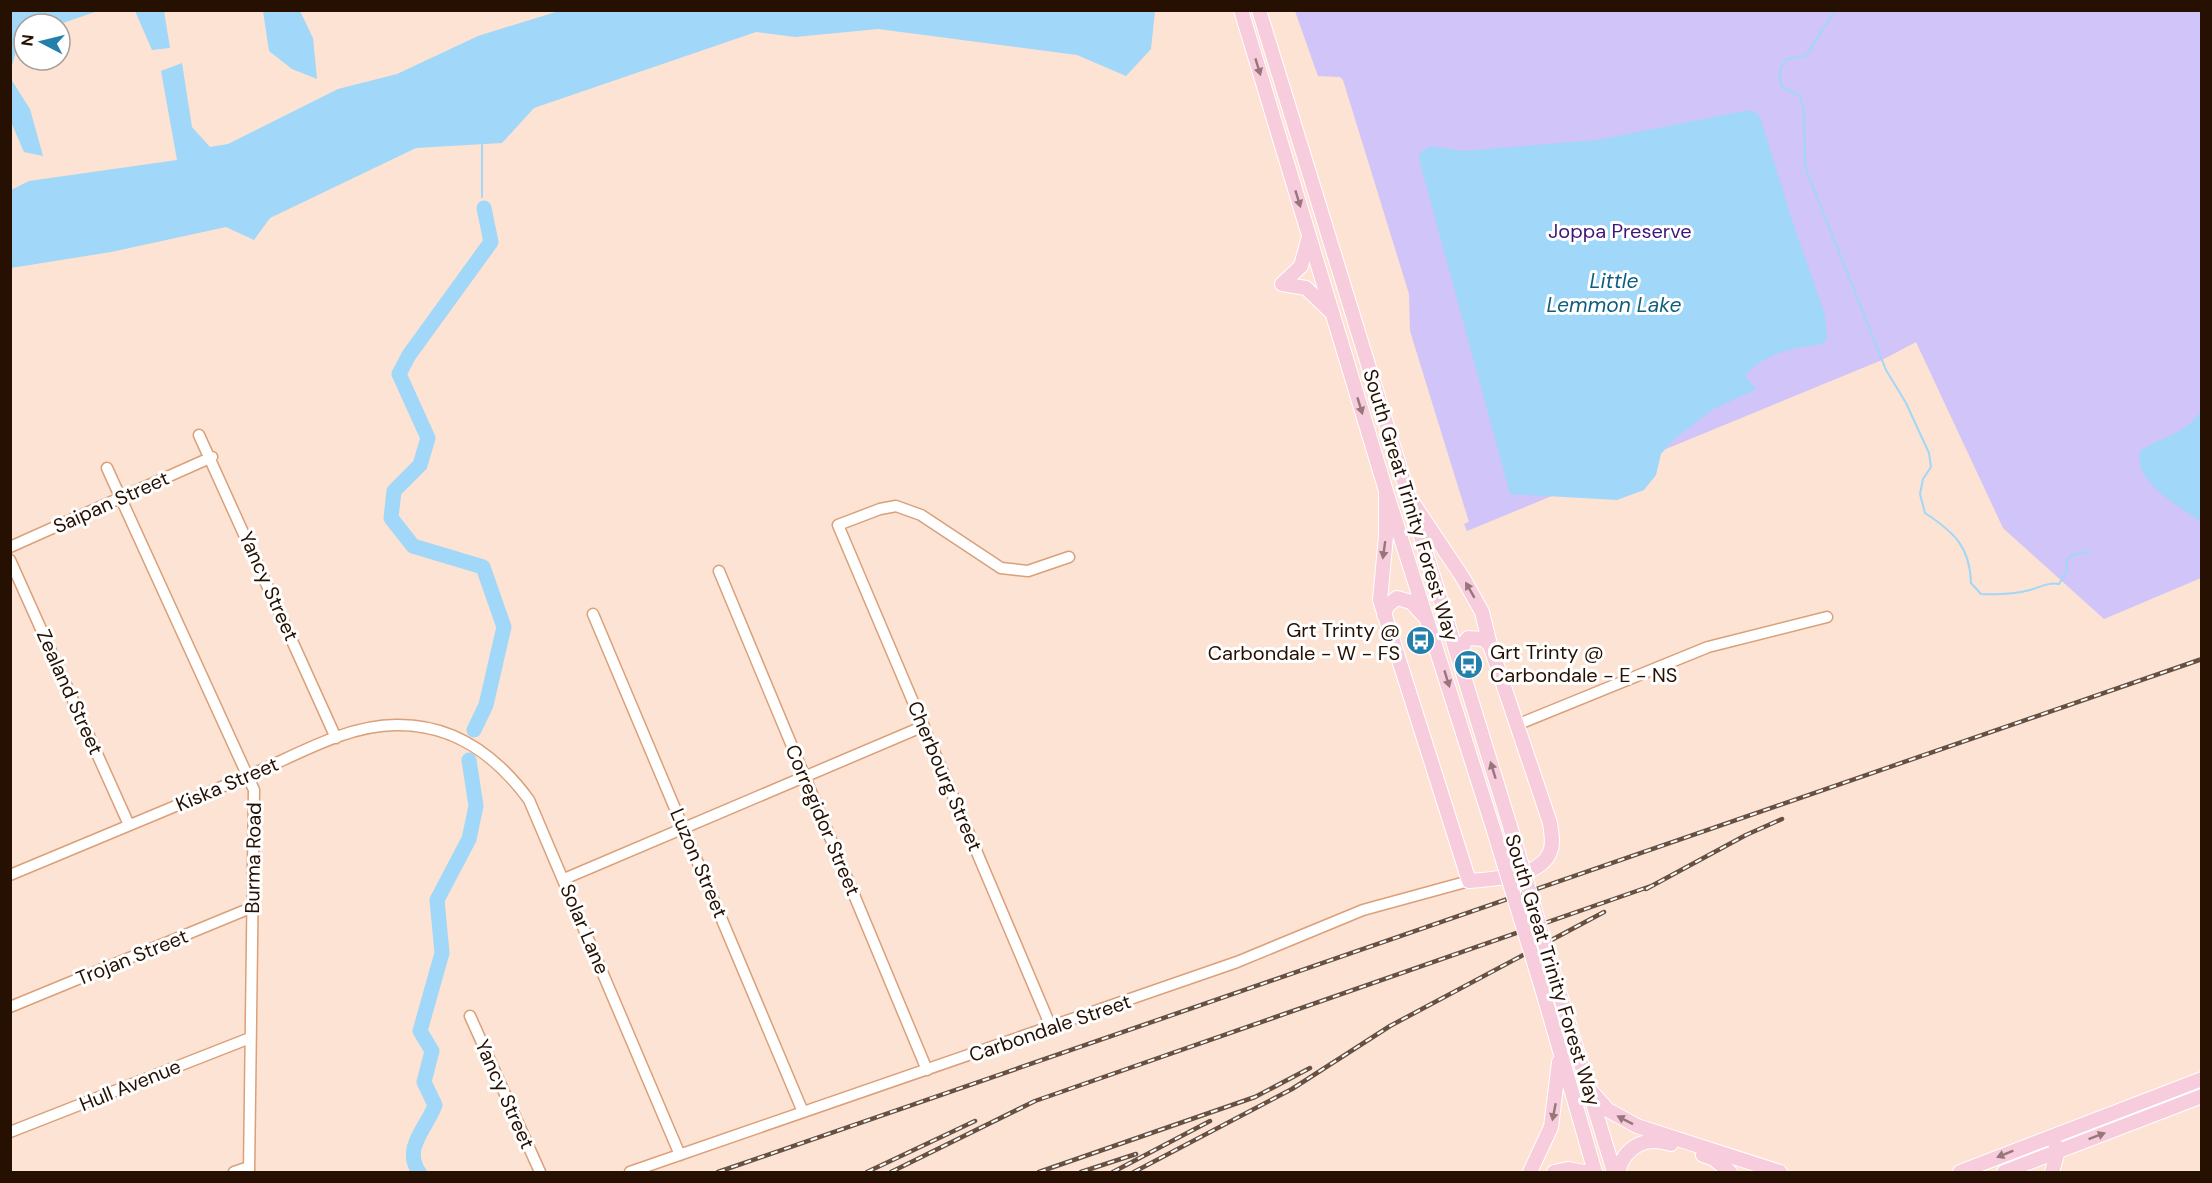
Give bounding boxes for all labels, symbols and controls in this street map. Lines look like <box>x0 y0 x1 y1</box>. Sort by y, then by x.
north arrow <box>12 12 72 72</box>
text: N <box>16 33 39 47</box>
one-way arrow <box>1254 58 1263 76</box>
one-way arrow <box>1294 190 1303 208</box>
park label: Joppa Preserve <box>1548 218 1692 244</box>
water label: Little Lemmon Lake <box>1546 267 1682 319</box>
street label: South Great Trinity Forest Way <box>1357 366 1465 644</box>
one-way arrow <box>1356 397 1365 415</box>
street label: Saipan Street <box>49 465 173 539</box>
street label: Yancy Street <box>233 527 305 645</box>
one-way arrow <box>1380 540 1389 559</box>
one-way arrow <box>1466 582 1476 599</box>
place label: Grt Trinty @ Carbondale - W - FS <box>1208 617 1400 666</box>
street label: Zealand Street <box>31 625 109 759</box>
bus stop icon: Grt Trinty @ Carbondale - W - FS <box>1405 625 1437 657</box>
place label: Grt Trinty @ Carbondale - E - NS <box>1490 639 1677 688</box>
bus stop icon: Grt Trinty @ Carbondale - E - NS <box>1453 648 1485 680</box>
one-way arrow <box>1443 670 1452 688</box>
street label: Cherbourg Street <box>902 697 988 855</box>
street label: Corregidor Street <box>779 741 867 900</box>
street label: Kiska Street <box>172 751 283 817</box>
one-way arrow <box>1488 761 1497 779</box>
street label: Burma Road <box>239 802 267 914</box>
street label: Luzon Street <box>664 804 734 922</box>
street label: South Great Trinity Forest Way <box>1499 831 1607 1109</box>
street label: Solar Lane <box>554 880 616 978</box>
street label: Trojan Street <box>72 923 192 991</box>
street label: Carbondale Street <box>966 988 1135 1068</box>
street label: Yancy Street <box>469 1035 541 1153</box>
street label: Hull Avenue <box>75 1053 185 1117</box>
one-way arrow <box>1549 1102 1558 1121</box>
one-way arrow <box>1617 1115 1634 1125</box>
one-way arrow <box>2089 1131 2107 1141</box>
one-way arrow <box>1996 1149 2014 1159</box>

